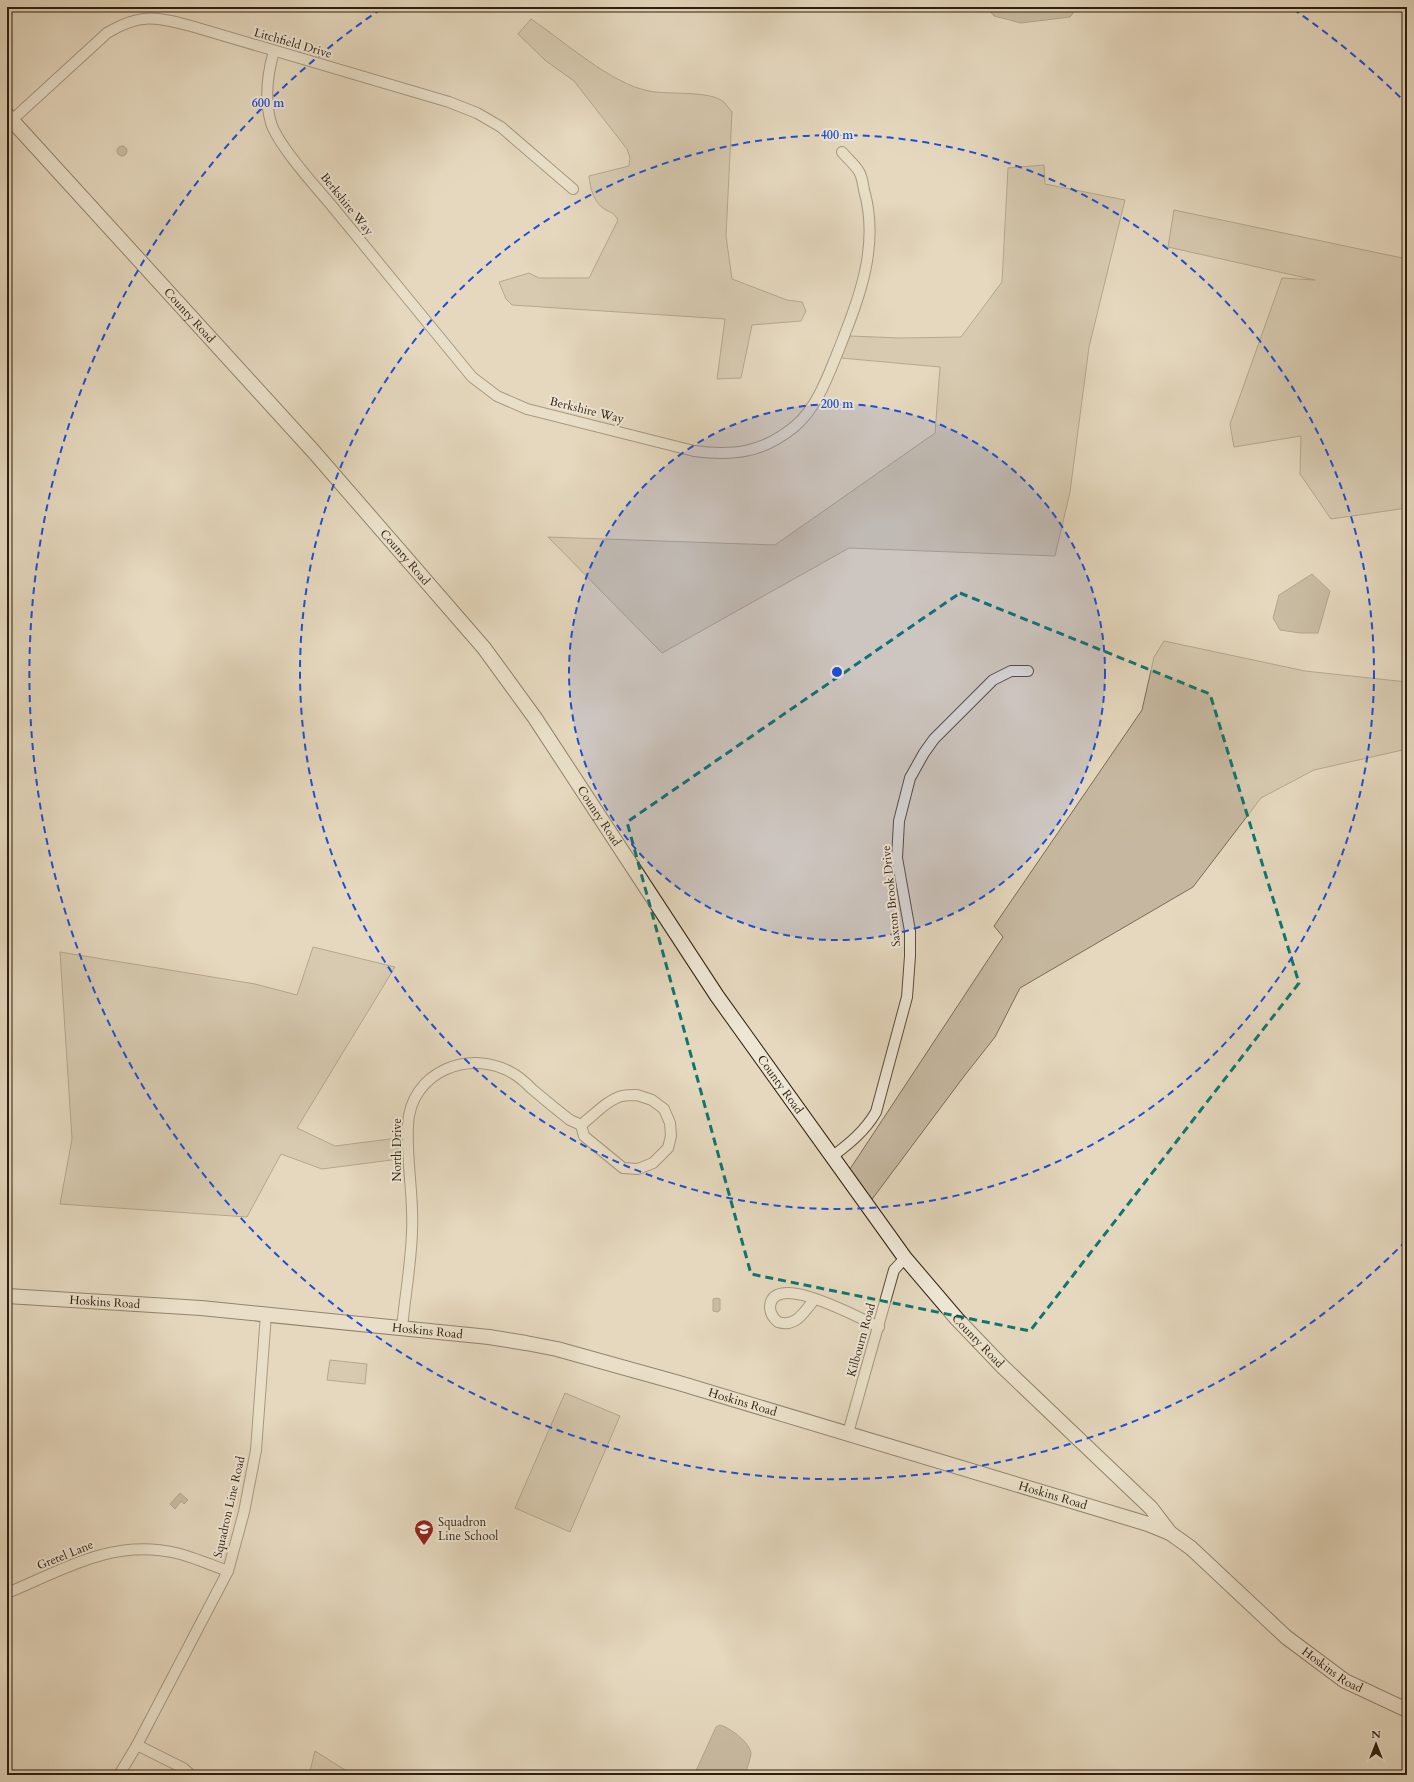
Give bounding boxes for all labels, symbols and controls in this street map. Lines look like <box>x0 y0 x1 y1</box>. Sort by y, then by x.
street label: Litchfield Drive <box>252 24 334 62</box>
text: 600 m <box>252 95 285 111</box>
text: 400 m <box>821 127 854 143</box>
street label: Berkshire Way <box>317 169 378 239</box>
street label: County Road <box>160 284 219 347</box>
street label: Berkshire Way <box>548 393 627 427</box>
text: 200 m <box>821 396 854 412</box>
street label: County Road <box>377 526 434 589</box>
centre of rings <box>830 665 844 679</box>
street label: County Road <box>574 783 625 850</box>
street label: Saxton Brook Drive <box>878 845 904 947</box>
street label: County Road <box>754 1052 807 1118</box>
street label: North Drive <box>389 1118 405 1182</box>
street label: Hoskins Road <box>69 1292 141 1312</box>
street label: Kilbourn Road <box>843 1301 879 1379</box>
street label: County Road <box>948 1310 1008 1372</box>
street label: Hoskins Road <box>391 1319 464 1342</box>
street label: Hoskins Road <box>706 1384 779 1420</box>
street label: Squadron Line Road <box>210 1454 249 1559</box>
street label: Hoskins Road <box>1017 1478 1090 1513</box>
place label: Squadron Line School <box>438 1514 498 1544</box>
school or university icon: Squadron Line School <box>413 1518 435 1546</box>
street label: Gretel Lane <box>34 1536 96 1574</box>
street label: Hoskins Road <box>1299 1643 1366 1696</box>
north arrow <box>1356 1724 1396 1764</box>
text: N <box>1371 1727 1381 1742</box>

